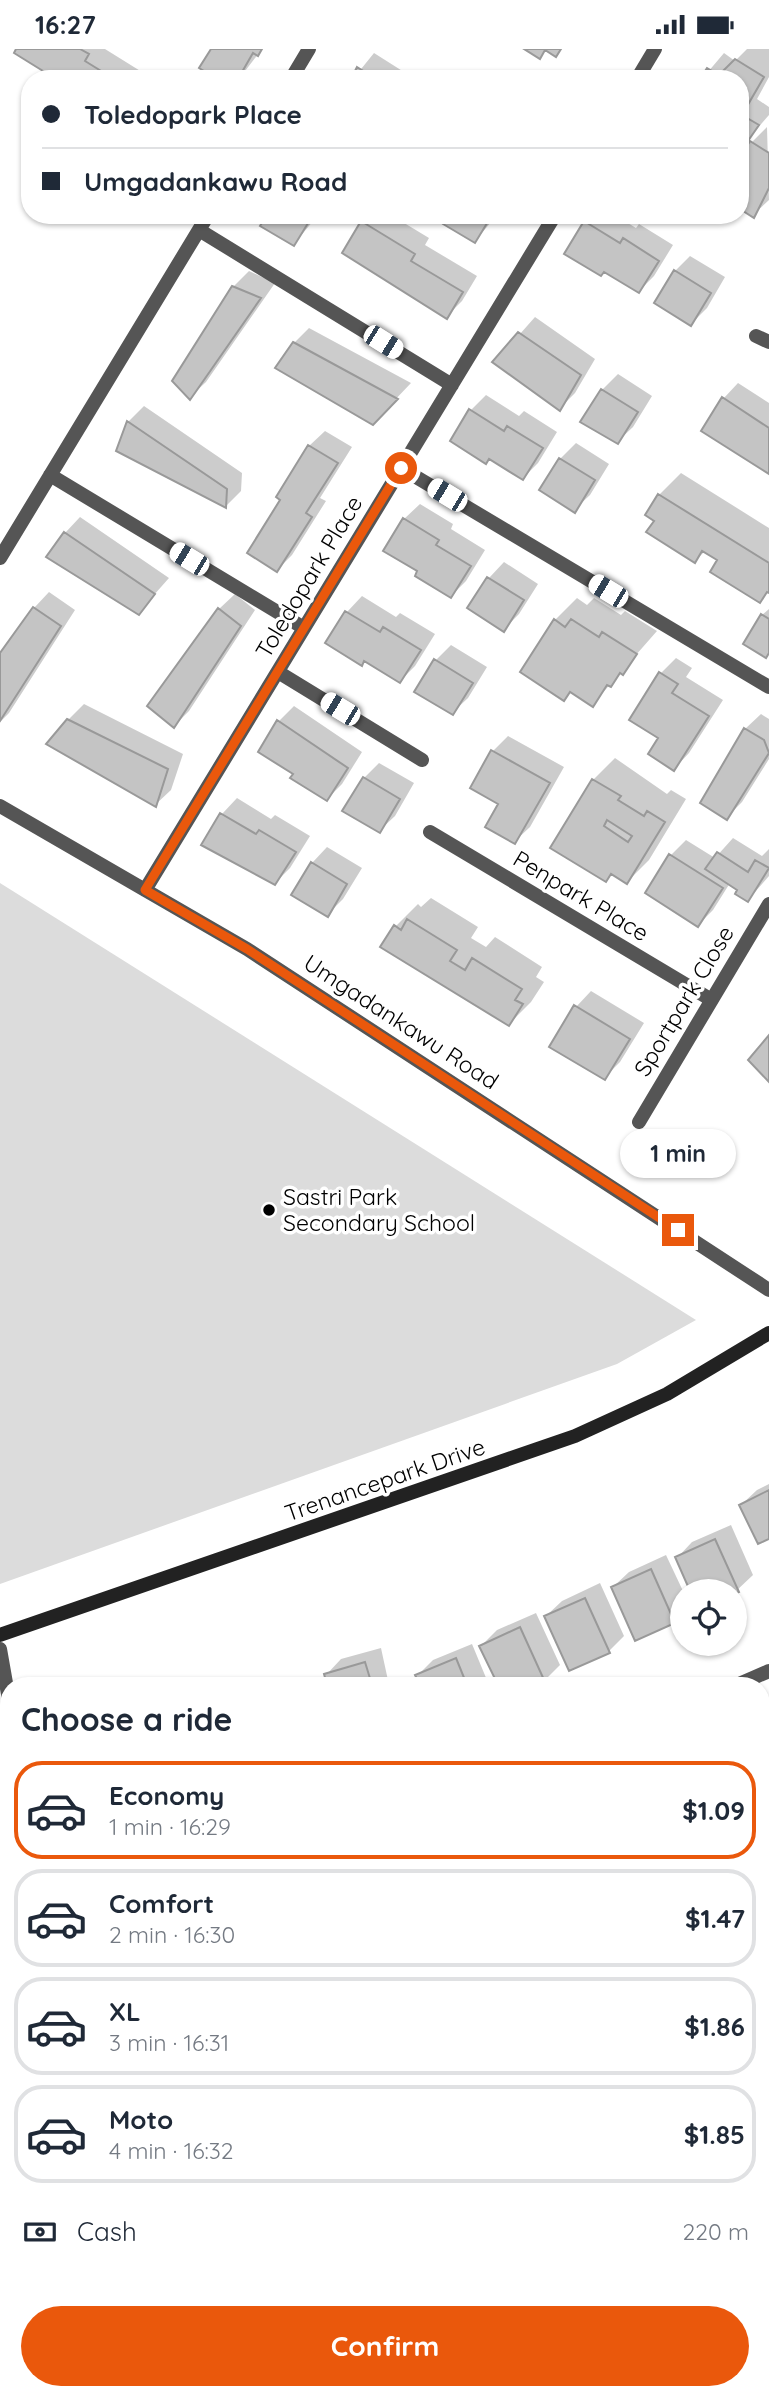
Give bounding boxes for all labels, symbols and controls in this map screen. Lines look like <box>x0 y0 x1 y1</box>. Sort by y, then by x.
text: 16:27 <box>35 8 96 41</box>
text: Toledopark Place <box>84 98 302 131</box>
text: Umgadankawu Road <box>84 165 347 198</box>
car <box>360 322 407 362</box>
route start <box>385 452 417 484</box>
car <box>424 475 471 515</box>
street label: Toledopark Place <box>249 490 368 663</box>
car <box>166 539 213 579</box>
car <box>585 571 632 611</box>
car <box>317 689 364 729</box>
street label: Penpark Place <box>508 844 654 947</box>
street label: Sportpark Close <box>627 920 740 1081</box>
street label: Umgadankawu Road <box>298 948 504 1095</box>
callout: 1 min <box>620 1129 736 1177</box>
text: 1 min <box>650 1139 706 1168</box>
place label: Sastri Park Secondary School <box>283 1182 475 1237</box>
marker: Sastri Park Secondary School <box>261 1202 277 1218</box>
route end <box>662 1214 694 1246</box>
street label: Trenancepark Drive <box>281 1432 489 1527</box>
map controls <box>670 1579 747 1656</box>
button: locate <box>670 1579 747 1656</box>
text: Choose a ride <box>21 1699 233 1739</box>
icon: car <box>25 1779 88 1842</box>
text: Economy <box>109 1779 224 1812</box>
text: $1.09 <box>682 1794 745 1827</box>
text: 1 min · 16:29 <box>109 1812 231 1841</box>
icon: car <box>25 1887 88 1950</box>
text: Comfort <box>109 1887 214 1920</box>
text: $1.47 <box>685 1902 745 1935</box>
text: 2 min · 16:30 <box>109 1920 235 1949</box>
icon: car <box>25 1995 88 2058</box>
text: XL <box>109 1995 141 2028</box>
text: $1.86 <box>684 2010 745 2043</box>
text: 3 min · 16:31 <box>109 2028 229 2057</box>
icon: car <box>25 2103 88 2166</box>
text: Moto <box>109 2103 173 2136</box>
text: $1.85 <box>684 2118 745 2151</box>
text: 4 min · 16:32 <box>109 2136 234 2165</box>
icon: cash <box>21 2213 59 2251</box>
text: Cash <box>77 2215 137 2248</box>
text: 220 m <box>683 2217 749 2246</box>
button: Confirm <box>21 2306 749 2386</box>

